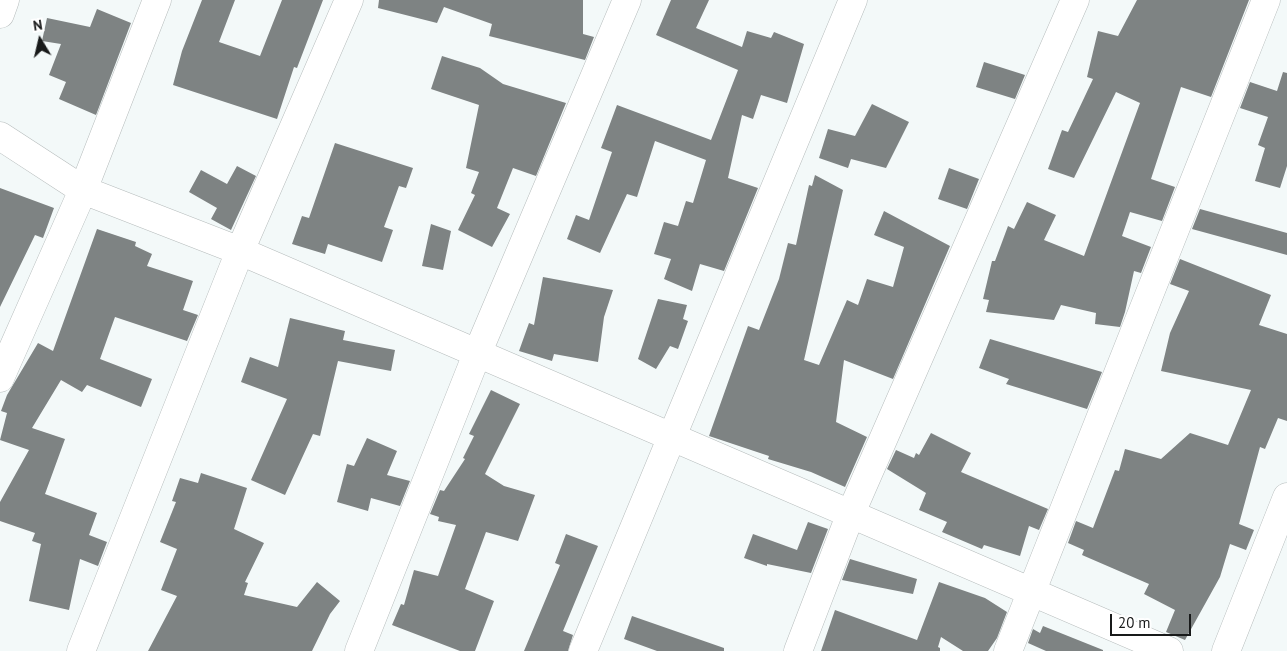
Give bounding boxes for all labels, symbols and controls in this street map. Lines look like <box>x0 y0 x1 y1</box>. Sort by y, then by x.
north arrow <box>15 15 65 65</box>
text: N <box>32 16 44 35</box>
scale bar <box>1112 604 1193 636</box>
text: 20 m <box>1118 613 1151 632</box>

